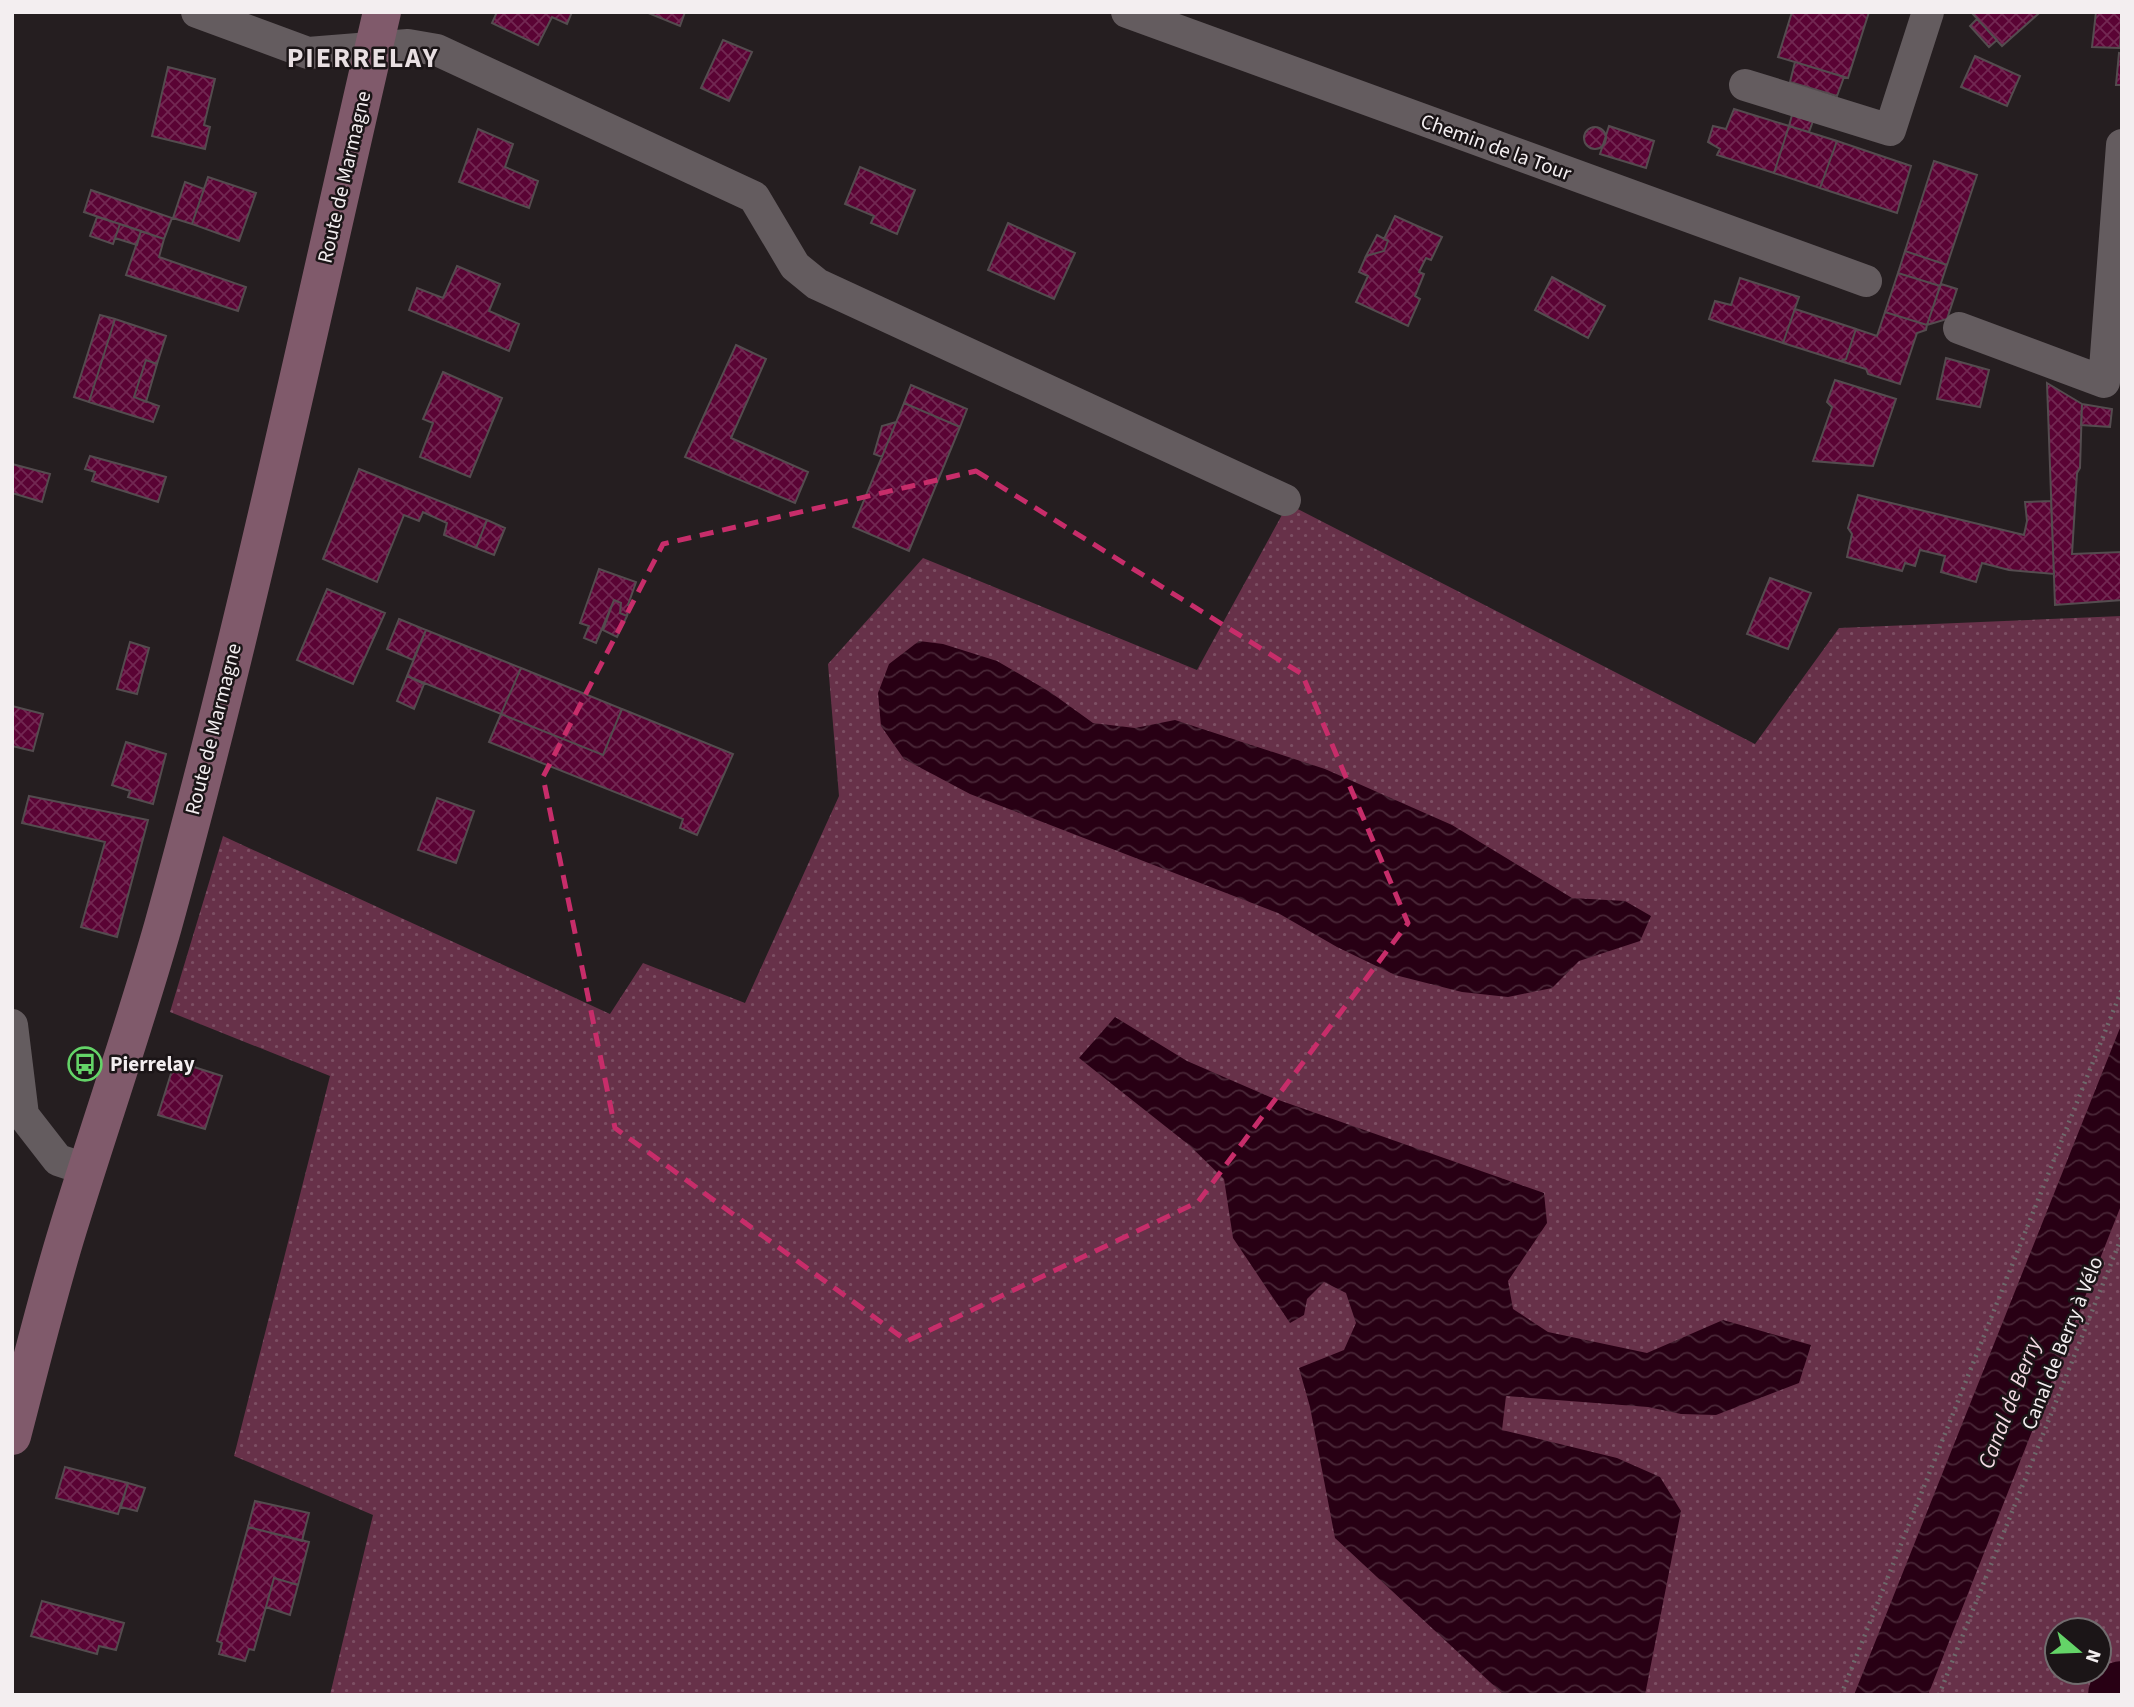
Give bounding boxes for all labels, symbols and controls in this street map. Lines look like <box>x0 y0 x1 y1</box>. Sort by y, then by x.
district label: PIERRELAY <box>287 38 439 78</box>
street label: Route de Marmagne <box>310 88 378 266</box>
street label: Chemin de la Tour <box>1416 106 1576 188</box>
street label: Route de Marmagne <box>177 640 249 818</box>
bus stop icon: Pierrelay <box>66 1045 104 1083</box>
place label: Pierrelay <box>110 1049 195 1079</box>
street label: Canal de Berry à Vélo <box>2013 1252 2111 1434</box>
water label: Canal de Berry <box>1969 1331 2050 1473</box>
north arrow <box>2043 1616 2113 1686</box>
text: N <box>2078 1646 2107 1666</box>

